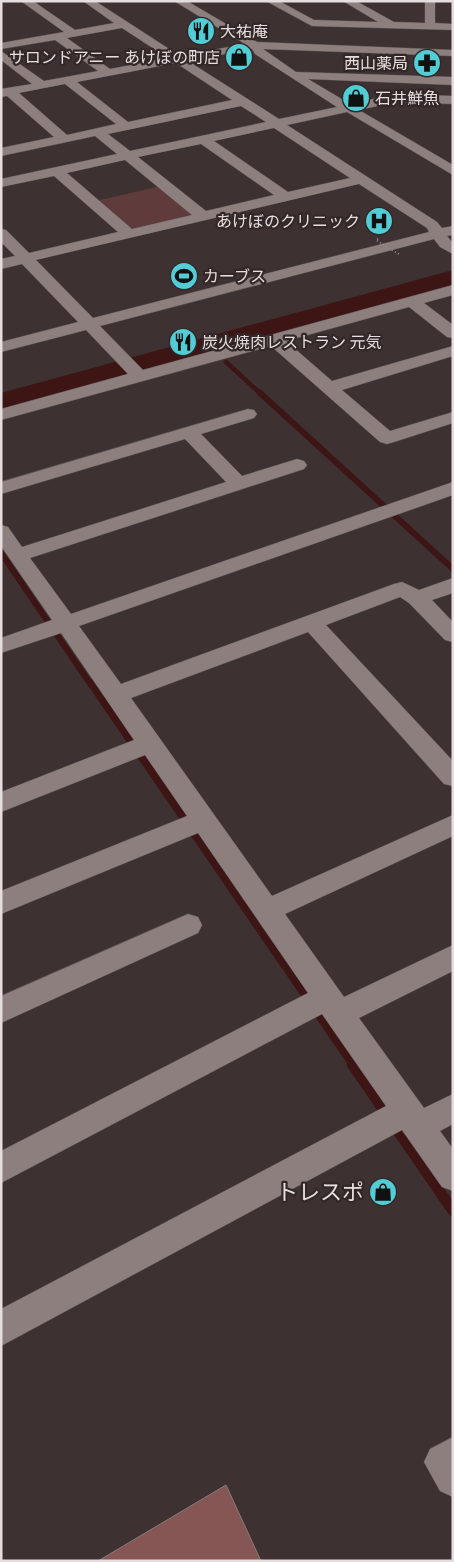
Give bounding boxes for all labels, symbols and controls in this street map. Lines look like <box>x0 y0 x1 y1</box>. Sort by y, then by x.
restaurant icon: 大祐庵 <box>186 16 216 46</box>
place label: 大祐庵 <box>220 22 268 41</box>
shop icon: サロンドアニー あけぼの町店 <box>224 42 254 72</box>
place label: サロンドアニー あけぼの町店 <box>9 48 220 67</box>
pharmacy icon: 西山薬局 <box>412 48 442 78</box>
place label: 西山薬局 <box>344 54 408 73</box>
shop icon: 石井鮮魚 <box>341 83 371 113</box>
place label: 石井鮮魚 <box>375 89 439 108</box>
hospital icon: あけぼのクリニック <box>364 206 394 236</box>
place label: あけぼのクリニック <box>216 212 360 231</box>
sports icon: カーブス <box>169 261 199 291</box>
place label: カーブス <box>203 267 266 286</box>
restaurant icon: 炭火焼肉レストラン 元気 <box>168 327 198 357</box>
place label: 炭火焼肉レストラン 元気 <box>202 333 382 352</box>
shop icon: トレスポ <box>368 1177 398 1207</box>
place label: トレスポ <box>276 1179 364 1206</box>

